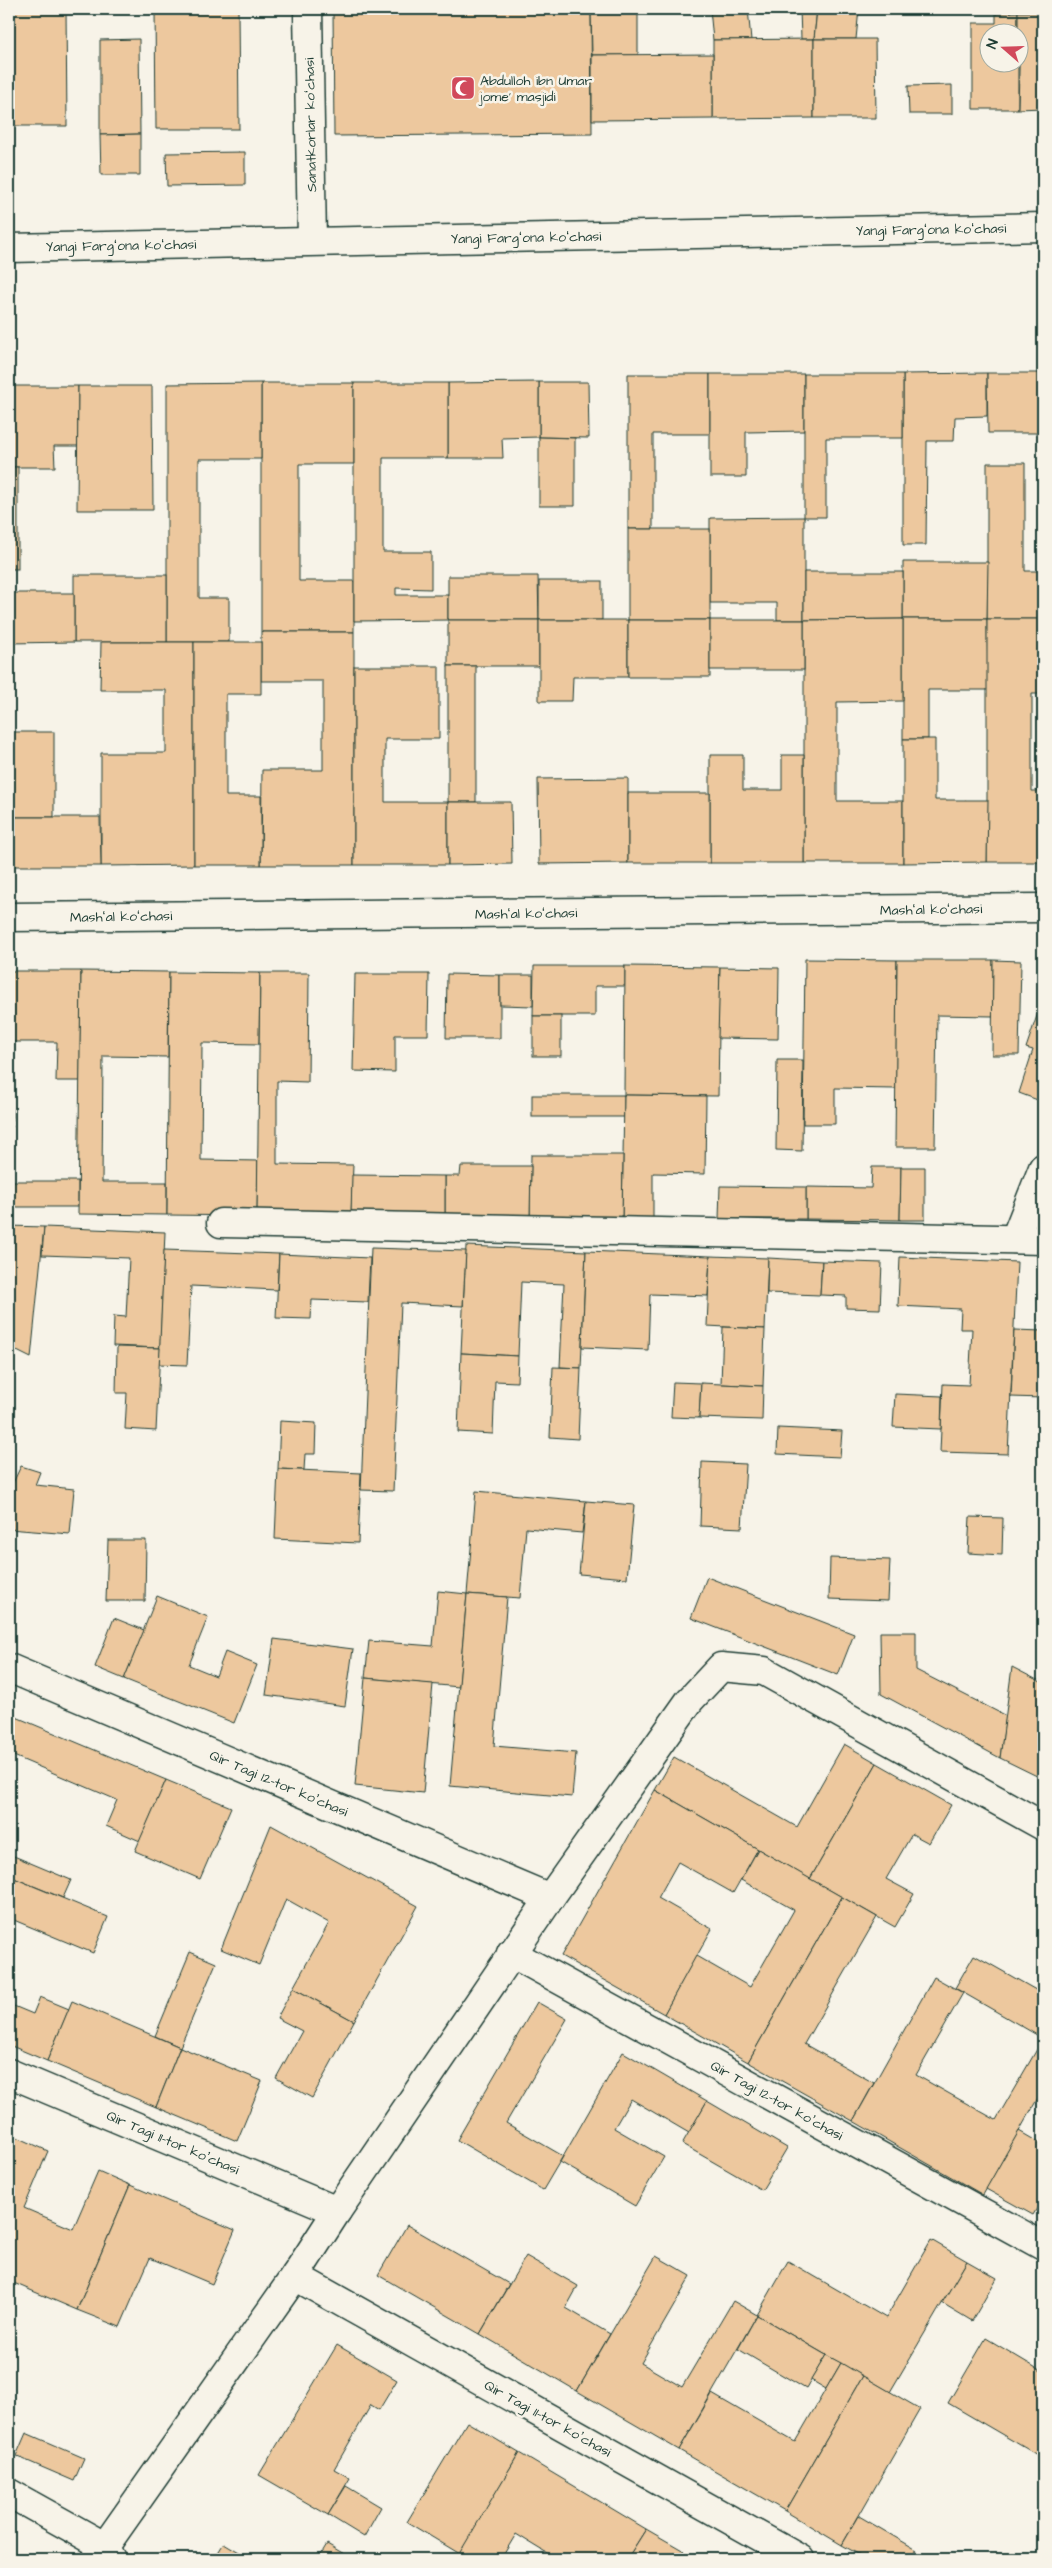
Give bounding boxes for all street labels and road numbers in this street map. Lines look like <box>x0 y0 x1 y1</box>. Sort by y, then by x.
street label: Sanatkorlar koʻchasi <box>300 58 322 192</box>
street label: Yangi Fargʻona koʻchasi <box>856 219 1007 241</box>
street label: Yangi Fargʻona koʻchasi <box>451 227 602 249</box>
street label: Yangi Fargʻona koʻchasi <box>46 235 197 257</box>
street label: Mashʻal koʻchasi <box>880 899 982 921</box>
street label: Mashʻal koʻchasi <box>475 903 577 925</box>
street label: Mashʻal koʻchasi <box>70 906 172 928</box>
street label: Qir Tagi 12-tor koʼchasi <box>206 1746 351 1822</box>
street label: Qir Tagi 12-tor koʼchasi <box>707 2056 846 2146</box>
street label: Qir Tagi 11-tor koʼchasi <box>103 2106 242 2180</box>
street label: Qir Tagi 11-tor koʼchasi <box>480 2376 615 2462</box>

